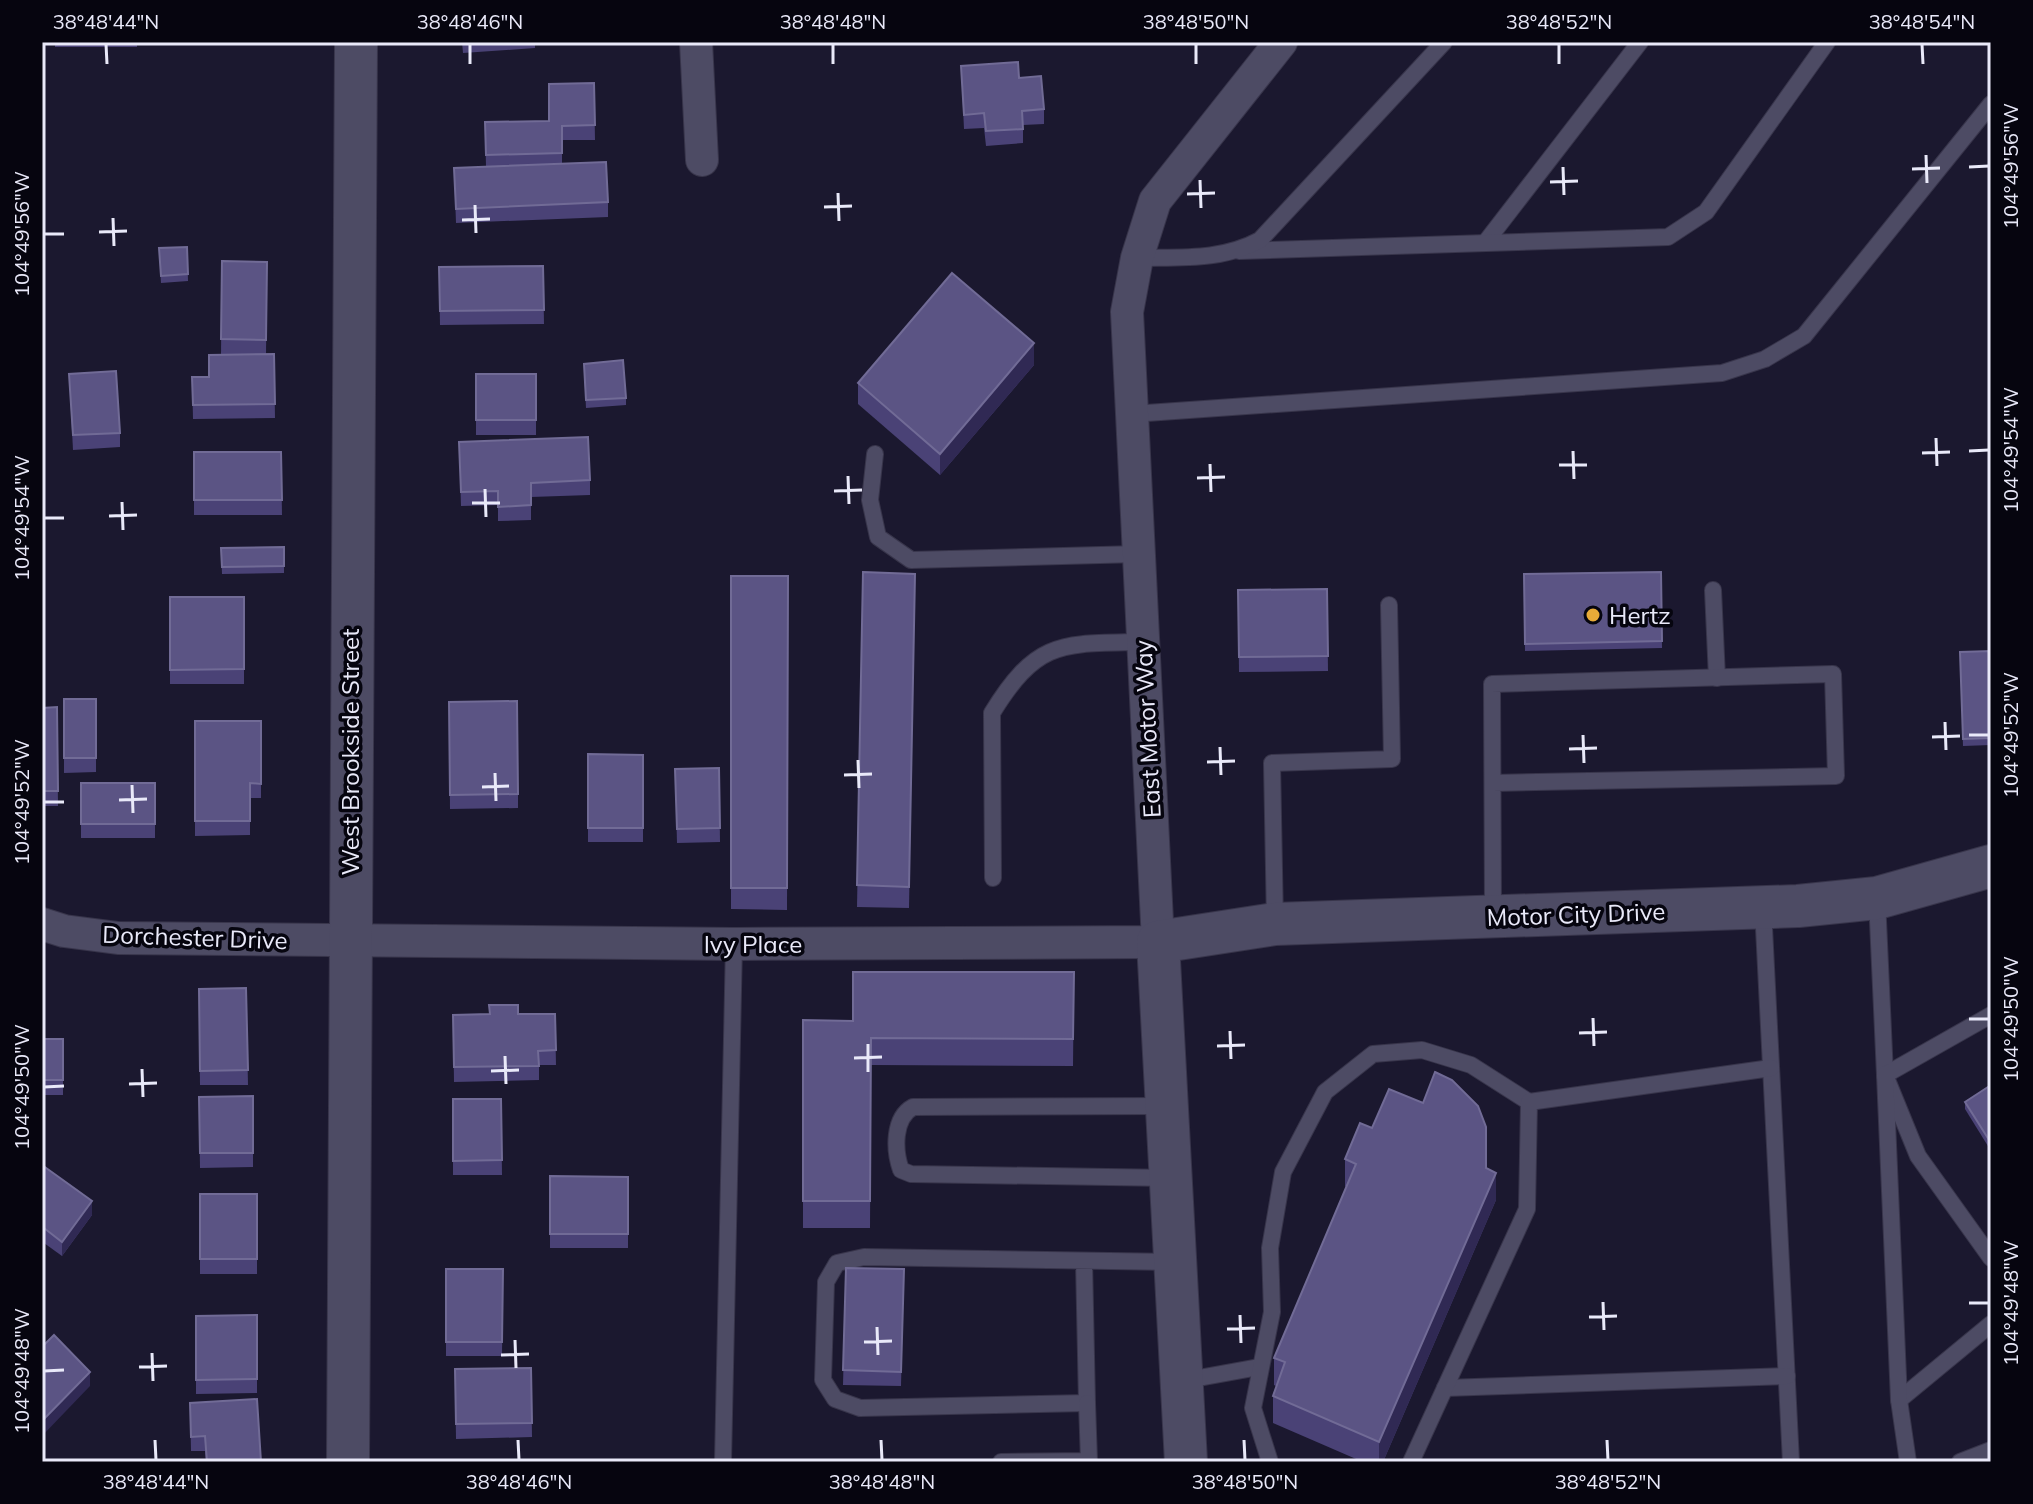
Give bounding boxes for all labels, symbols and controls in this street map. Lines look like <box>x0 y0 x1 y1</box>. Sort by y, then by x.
text: 38°48'44"N <box>53 9 159 34</box>
text: 38°48'46"N <box>417 9 523 34</box>
text: 38°48'48"N <box>780 9 886 34</box>
text: 38°48'50"N <box>1143 9 1249 34</box>
text: 38°48'52"N <box>1506 9 1612 34</box>
text: 38°48'54"N <box>1869 9 1975 34</box>
text: 104°49'56"W <box>1998 103 2023 229</box>
text: 104°49'56"W <box>9 171 34 297</box>
text: 104°49'54"W <box>1998 387 2023 513</box>
text: 104°49'54"W <box>9 455 34 581</box>
place label: Hertz <box>1609 600 1671 630</box>
marker: Hertz <box>1584 606 1602 624</box>
street label: West Brookside Street <box>335 629 365 875</box>
street label: East Motor Way <box>1127 639 1167 819</box>
text: 104°49'52"W <box>1998 672 2023 798</box>
text: 104°49'52"W <box>9 739 34 865</box>
street label: Motor City Drive <box>1486 896 1666 932</box>
street label: Dorchester Drive <box>102 919 288 955</box>
street label: Ivy Place <box>704 929 802 959</box>
text: 104°49'50"W <box>1998 956 2023 1082</box>
text: 104°49'50"W <box>9 1024 34 1150</box>
text: 104°49'48"W <box>1998 1240 2023 1366</box>
text: 104°49'48"W <box>9 1308 34 1434</box>
text: 38°48'44"N <box>103 1469 209 1494</box>
text: 38°48'46"N <box>466 1469 572 1494</box>
text: 38°48'48"N <box>829 1469 935 1494</box>
text: 38°48'50"N <box>1192 1469 1298 1494</box>
text: 38°48'52"N <box>1555 1469 1661 1494</box>

